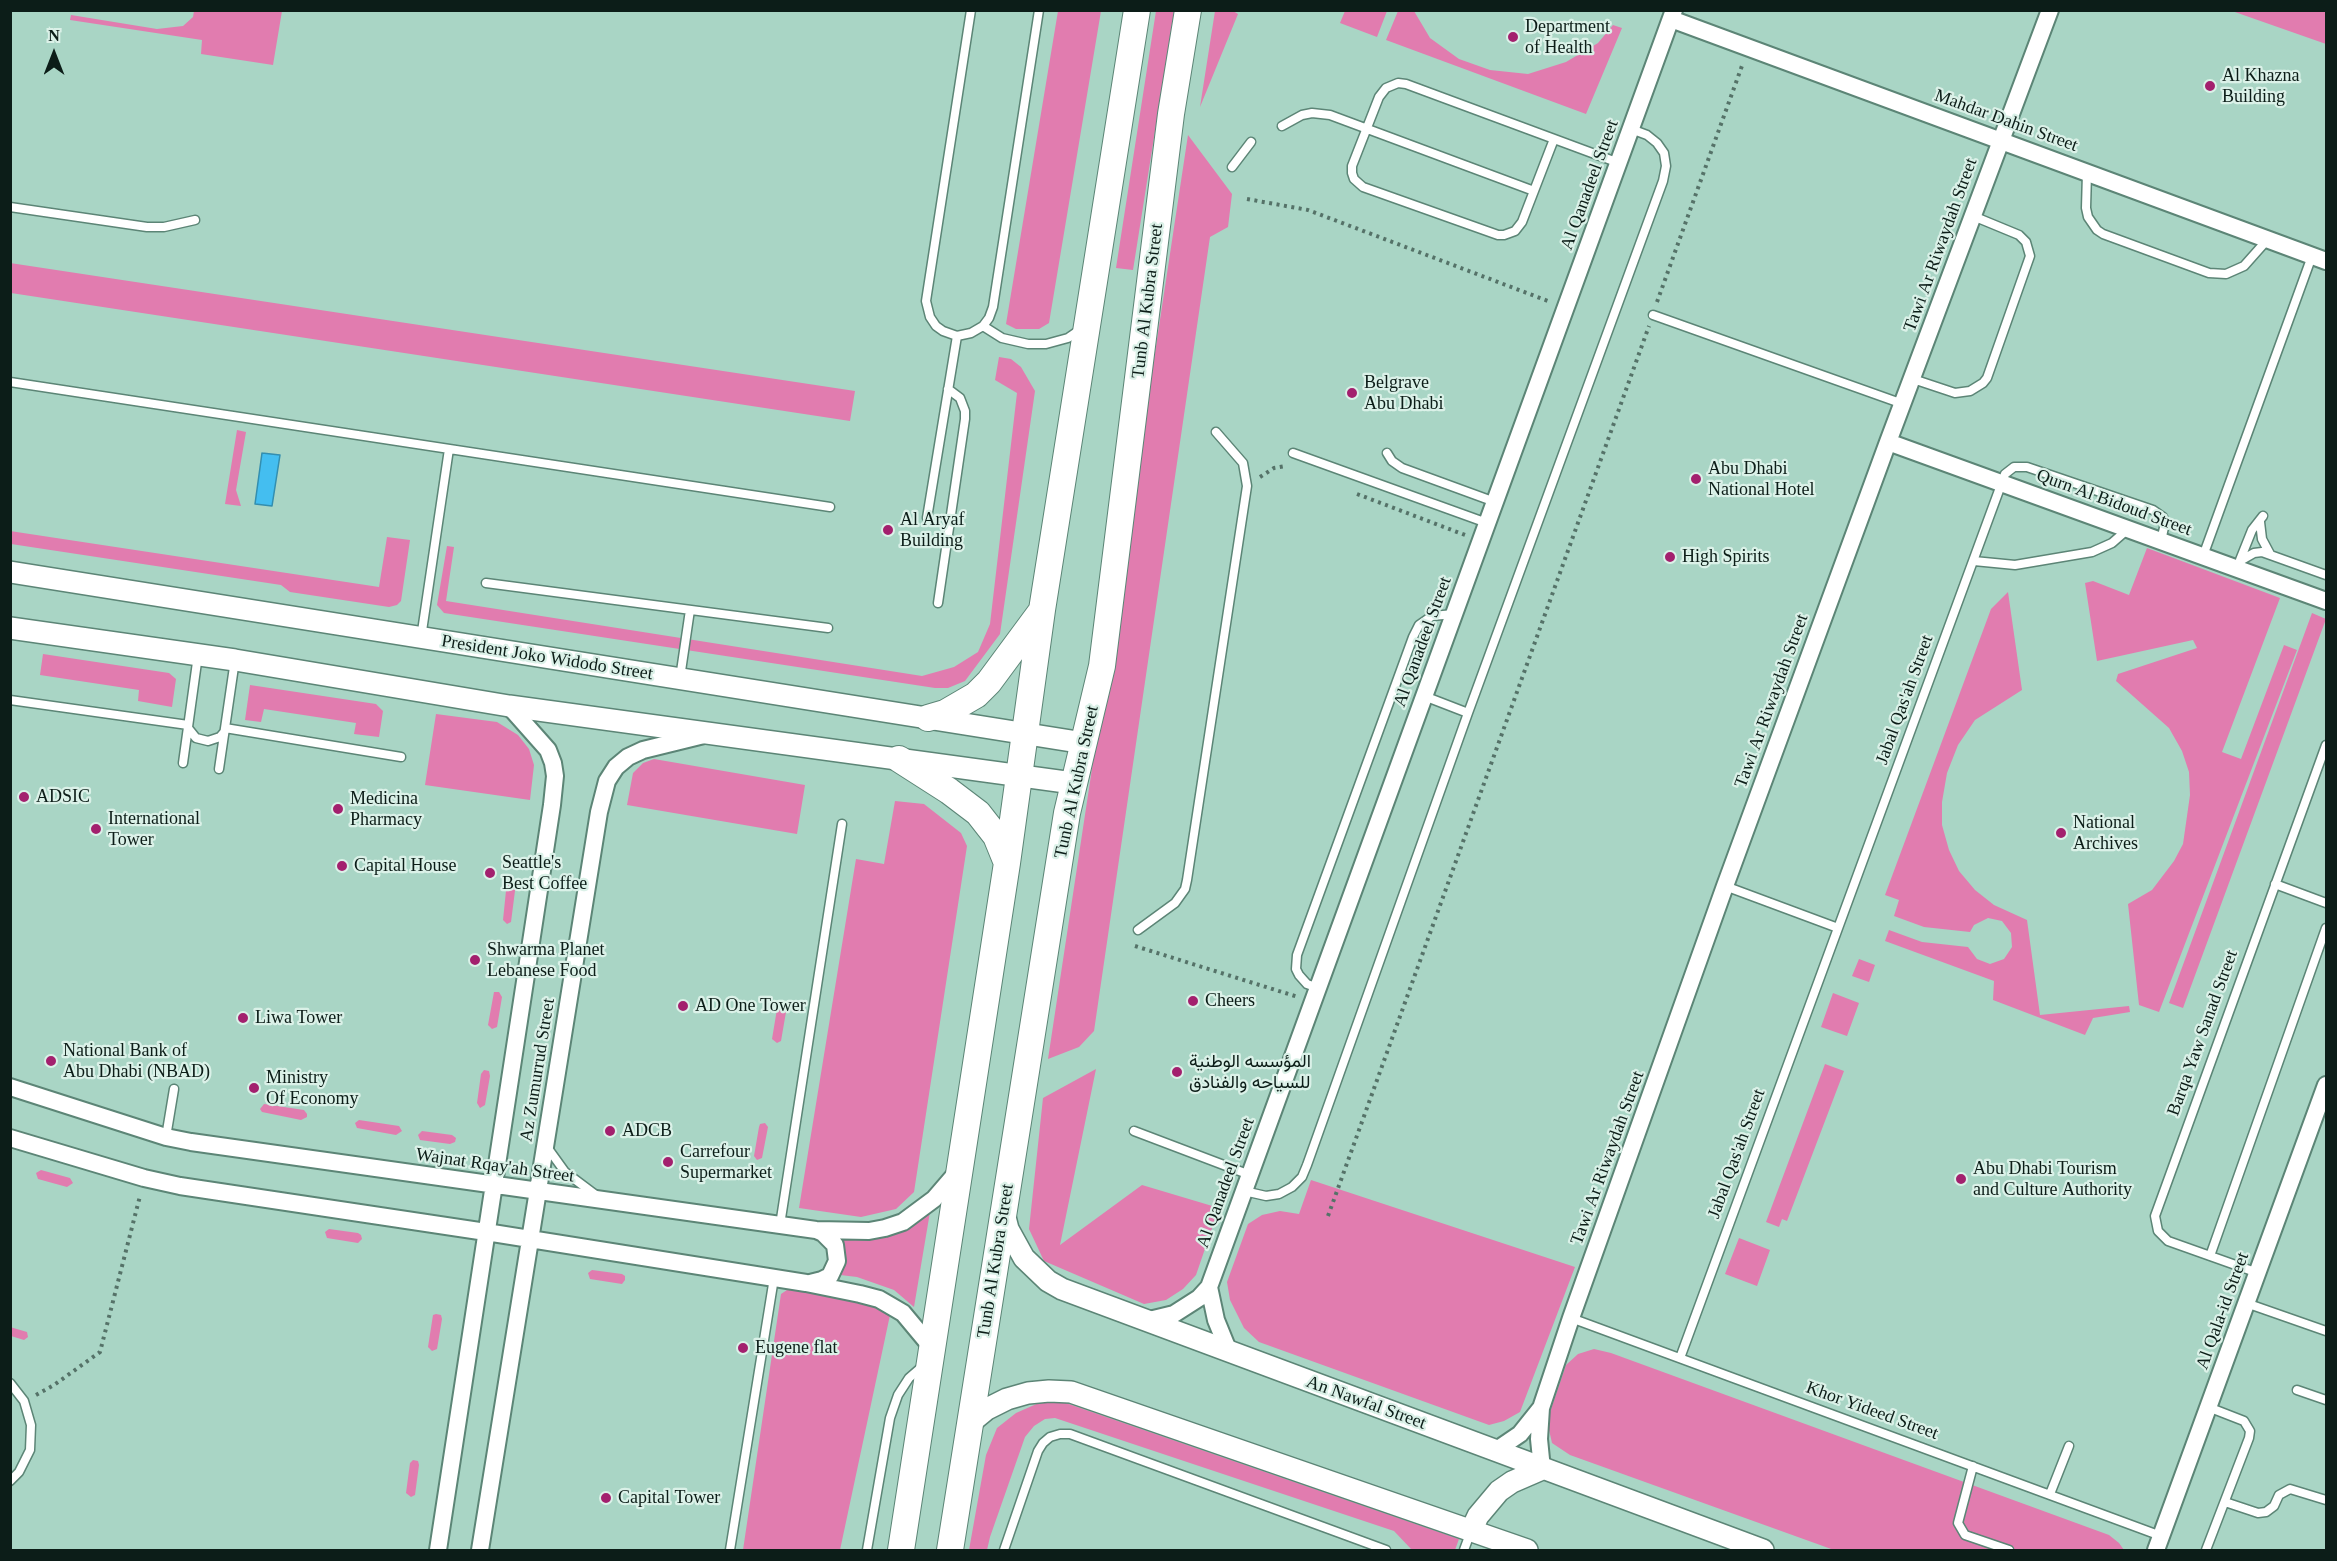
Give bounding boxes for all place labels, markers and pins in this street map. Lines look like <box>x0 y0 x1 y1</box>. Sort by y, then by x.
place label: Department of Health <box>1525 16 1610 58</box>
marker: Department of Health <box>1506 30 1520 44</box>
place label: Al Khazna Building <box>2222 65 2299 107</box>
marker: Al Khazna Building <box>2203 79 2217 93</box>
place label: Belgrave Abu Dhabi <box>1364 372 1443 415</box>
marker: Belgrave Abu Dhabi <box>1345 386 1359 400</box>
place label: Abu Dhabi National Hotel <box>1708 458 1814 500</box>
marker: Abu Dhabi National Hotel <box>1689 472 1703 486</box>
place label: Al Aryaf Building <box>900 509 964 552</box>
marker: Al Aryaf Building <box>881 523 895 537</box>
place label: High Spirits <box>1682 546 1770 568</box>
marker: High Spirits <box>1663 550 1677 564</box>
place label: ADSIC <box>36 786 90 808</box>
place label: Medicina Pharmacy <box>350 788 422 830</box>
marker: ADSIC <box>17 790 31 804</box>
marker: Medicina Pharmacy <box>331 802 345 816</box>
place label: International Tower <box>108 808 200 850</box>
place label: National Archives <box>2073 812 2138 854</box>
marker: International Tower <box>89 822 103 836</box>
marker: National Archives <box>2054 826 2068 840</box>
place label: Seattle's Best Coffee <box>502 852 587 894</box>
place label: Capital House <box>354 855 456 877</box>
marker: Capital House <box>335 859 349 873</box>
marker: Seattle's Best Coffee <box>483 866 497 880</box>
place label: Shwarma Planet Lebanese Food <box>487 939 604 982</box>
marker: Shwarma Planet Lebanese Food <box>468 953 482 967</box>
place label: Cheers <box>1205 990 1255 1012</box>
marker: Cheers <box>1186 994 1200 1008</box>
place label: AD One Tower <box>695 995 806 1017</box>
marker: AD One Tower <box>676 999 690 1013</box>
place label: Liwa Tower <box>255 1007 342 1029</box>
marker: Liwa Tower <box>236 1011 250 1025</box>
place label: National Bank of Abu Dhabi (NBAD) <box>63 1040 210 1082</box>
place label: المؤسسه الوطنية للسياحه والفنادق <box>1189 1051 1311 1094</box>
marker: National Bank of Abu Dhabi (NBAD) <box>44 1054 58 1068</box>
marker: المؤسسه الوطنية للسياحه والفنادق <box>1170 1065 1184 1079</box>
place label: Ministry Of Economy <box>266 1067 358 1110</box>
marker: Ministry Of Economy <box>247 1081 261 1095</box>
place label: ADCB <box>622 1120 672 1142</box>
marker: ADCB <box>603 1124 617 1138</box>
place label: Carrefour Supermarket <box>680 1141 772 1184</box>
marker: Carrefour Supermarket <box>661 1155 675 1169</box>
place label: Abu Dhabi Tourism and Culture Authority <box>1973 1158 2132 1200</box>
marker: Abu Dhabi Tourism and Culture Authority <box>1954 1172 1968 1186</box>
place label: Eugene flat <box>755 1337 837 1359</box>
marker: Eugene flat <box>736 1341 750 1355</box>
place label: Capital Tower <box>618 1487 720 1509</box>
marker: Capital Tower <box>599 1491 613 1505</box>

